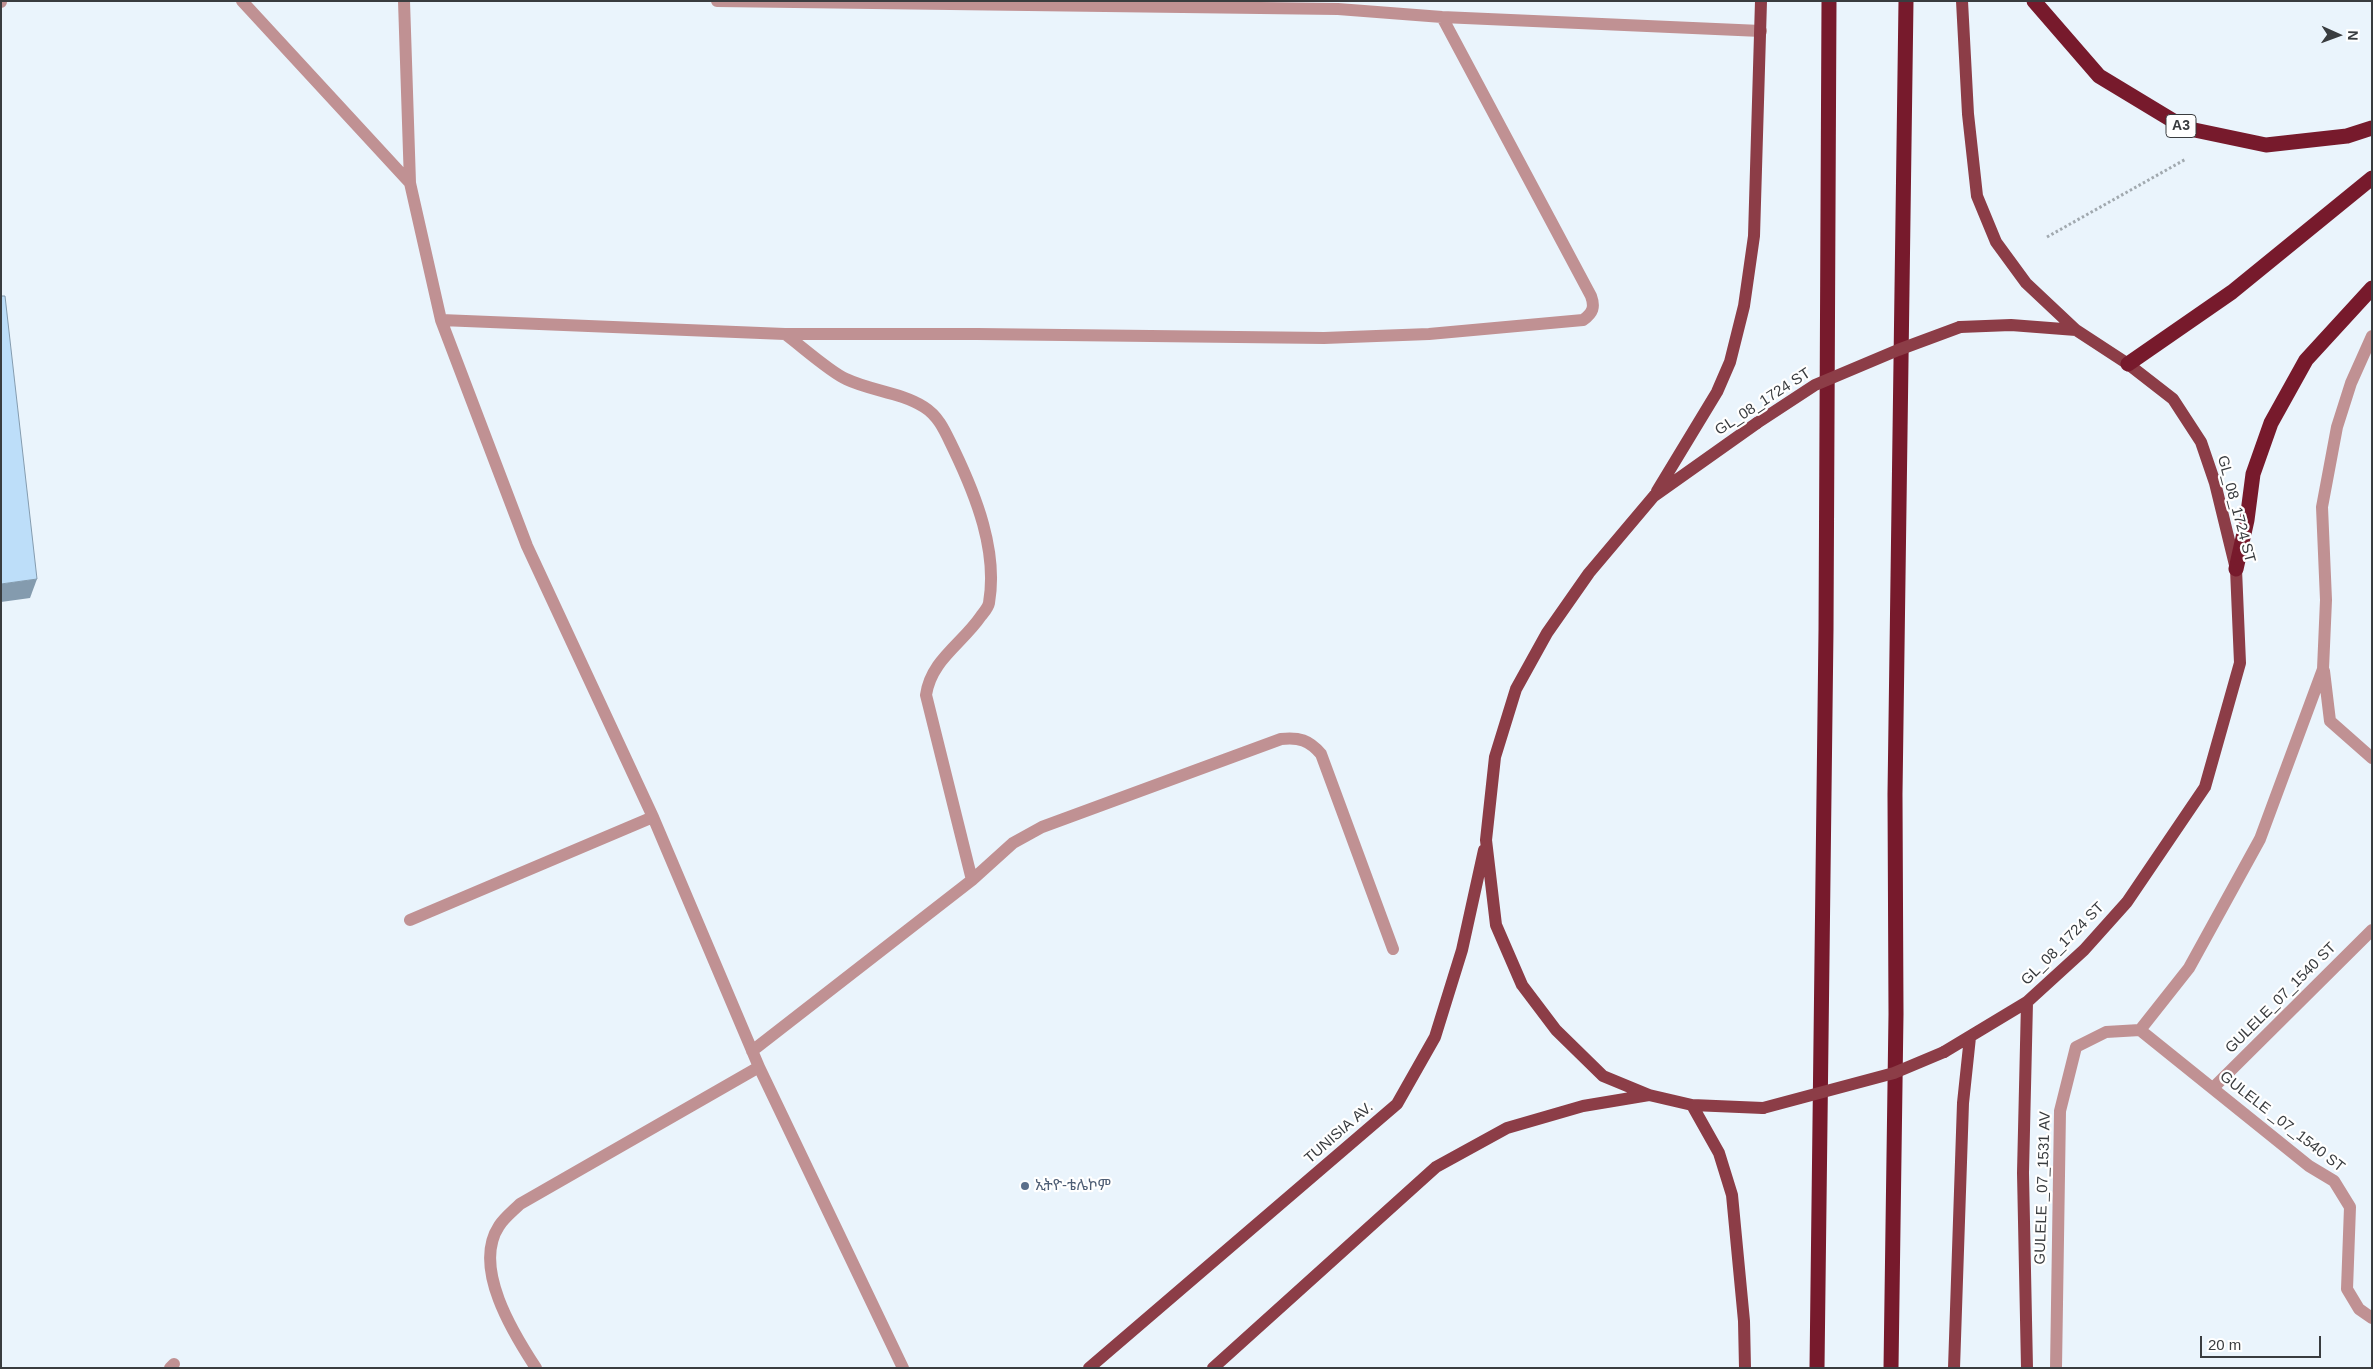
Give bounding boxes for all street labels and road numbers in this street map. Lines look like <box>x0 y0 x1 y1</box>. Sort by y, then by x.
road number: A3 <box>2166 114 2196 138</box>
street label: GL_08_1724 ST <box>1712 364 1814 440</box>
street label: GL_08_1724 ST <box>2213 454 2259 564</box>
street label: GL_08_1724 ST <box>2018 899 2108 989</box>
street label: GULELE_07_1540 ST <box>2222 939 2340 1057</box>
street label: GULELE _07_1540 ST <box>2216 1068 2348 1176</box>
street label: TUNISIA AV. <box>1301 1098 1377 1168</box>
street label: GULELE _07_1531 AV <box>2031 1111 2055 1265</box>

